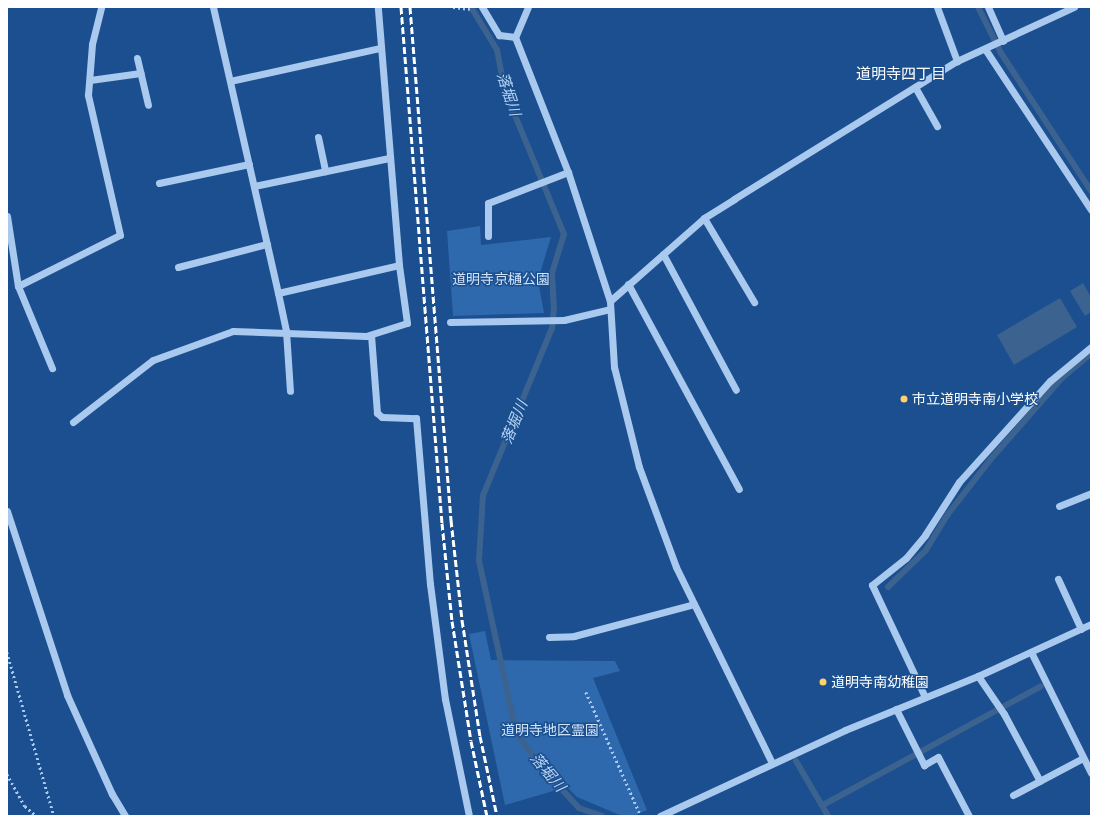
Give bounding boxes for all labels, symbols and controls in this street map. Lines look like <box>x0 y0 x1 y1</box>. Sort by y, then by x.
district label: 道明寺四丁目 <box>856 65 946 83</box>
water label: 落堀川 <box>493 70 525 118</box>
park label: 道明寺京樋公園 <box>452 271 550 287</box>
place label: 市立道明寺南小学校 <box>912 391 1038 407</box>
marker: 市立道明寺南小学校 <box>899 394 909 404</box>
water label: 落堀川 <box>497 398 531 446</box>
place label: 道明寺南幼稚園 <box>831 674 929 690</box>
marker: 道明寺南幼稚園 <box>818 677 828 687</box>
park label: 道明寺地区霊園 <box>501 722 599 738</box>
water label: 落堀川 <box>527 749 569 795</box>

